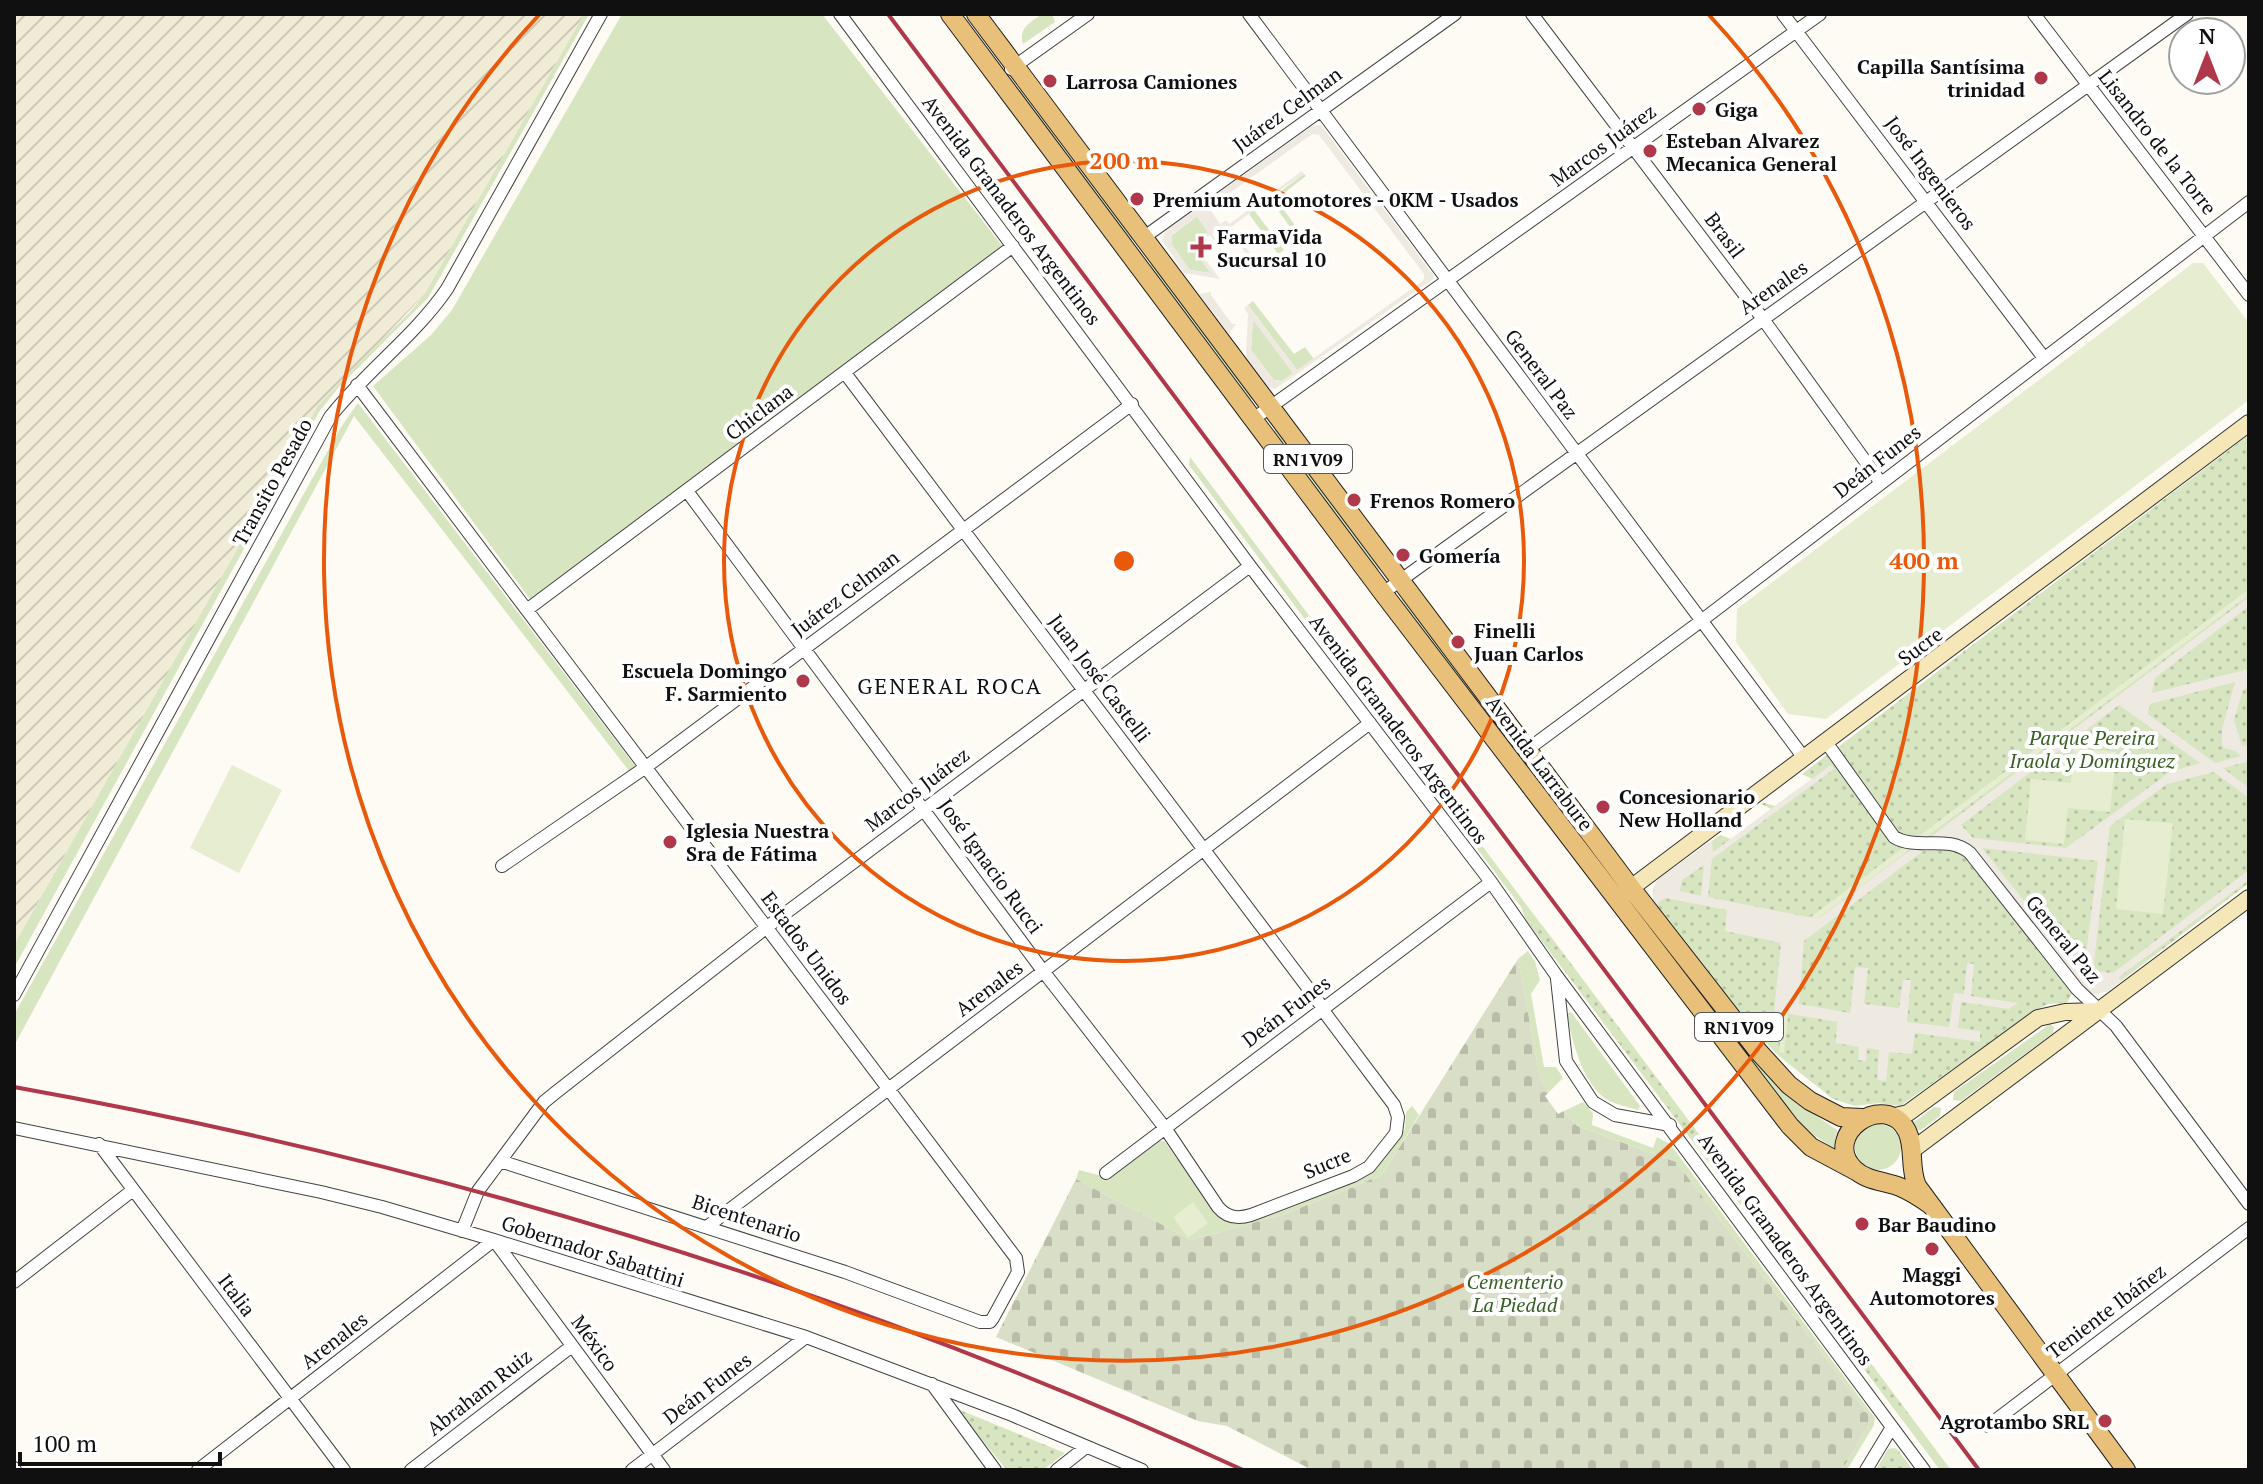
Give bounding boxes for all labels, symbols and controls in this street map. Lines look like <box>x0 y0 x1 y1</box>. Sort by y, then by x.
north arrow <box>2167 16 2247 96</box>
text: N <box>2199 21 2216 50</box>
place label: Capilla Santísima trinidad <box>1857 53 2025 103</box>
street label: Juárez Celman <box>1227 60 1347 158</box>
street label: Lisandro de la Torre <box>2093 64 2223 220</box>
place label: Larrosa Camiones <box>1066 68 1237 95</box>
marker: Capilla Santísima trinidad <box>2032 69 2050 87</box>
marker: Larrosa Camiones <box>1041 72 1059 90</box>
street label: Avenida Granaderos Argentinos <box>917 89 1107 331</box>
place label: Giga <box>1715 96 1758 123</box>
street label: Marcos Juárez <box>1545 98 1661 192</box>
marker: Giga <box>1690 100 1708 118</box>
street label: José Ingenieros <box>1879 110 1983 236</box>
place label: Esteban Alvarez Mecanica General <box>1666 127 1837 177</box>
marker: Esteban Alvarez Mecanica General <box>1641 142 1659 160</box>
text: 200 m <box>1089 144 1159 176</box>
place label: Premium Automotores - 0KM - Usados <box>1153 186 1519 213</box>
marker: Premium Automotores - 0KM - Usados <box>1128 190 1146 208</box>
street label: Brasil <box>1699 207 1751 263</box>
place label: FarmaVida Sucursal 10 <box>1217 223 1326 273</box>
marker: FarmaVida Sucursal 10 <box>1192 238 1210 256</box>
street label: Arenales <box>1733 254 1813 320</box>
street label: General Paz <box>1499 323 1585 425</box>
street label: Chiclana <box>720 378 798 446</box>
street label: Transito Pesado <box>226 413 318 551</box>
street label: Deán Funes <box>1828 418 1926 504</box>
road number: RN1V09 <box>1264 445 1352 473</box>
place label: Frenos Romero <box>1370 487 1515 514</box>
marker: Frenos Romero <box>1345 491 1363 509</box>
place label: Gomería <box>1419 542 1501 569</box>
street label: Juárez Celman <box>786 544 904 642</box>
text: 400 m <box>1889 544 1959 576</box>
marker: Gomería <box>1394 546 1412 564</box>
centre of rings <box>1110 547 1138 575</box>
street label: Juan José Castelli <box>1043 608 1157 748</box>
street label: Avenida Granaderos Argentinos <box>1304 608 1494 850</box>
place label: Finelli Juan Carlos <box>1474 617 1584 667</box>
street label: Sucre <box>1892 620 1948 672</box>
marker: Finelli Juan Carlos <box>1449 633 1467 651</box>
place label: Escuela Domingo F. Sarmiento <box>622 657 787 707</box>
district label: GENERAL ROCA <box>857 671 1043 700</box>
marker: Escuela Domingo F. Sarmiento <box>794 672 812 690</box>
street label: Avenida Larrabure <box>1480 690 1600 836</box>
park label: Parque Pereira Iraola y Domínguez <box>2008 724 2176 774</box>
street label: Marcos Juárez <box>859 741 975 837</box>
place label: Concesionario New Holland <box>1619 783 1755 833</box>
street label: José Ignacio Rucci <box>933 793 1049 939</box>
marker: Concesionario New Holland <box>1594 798 1612 816</box>
place label: Iglesia Nuestra Sra de Fátima <box>686 817 829 867</box>
marker: Iglesia Nuestra Sra de Fátima <box>661 833 679 851</box>
street label: Estados Unidos <box>755 886 859 1010</box>
street label: General Paz <box>2020 889 2108 989</box>
street label: Arenales <box>950 954 1028 1022</box>
street label: Deán Funes <box>1236 969 1336 1053</box>
road number: RN1V09 <box>1695 1013 1783 1041</box>
street label: Avenida Granaderos Argentinos <box>1692 1127 1880 1371</box>
street label: Sucre <box>1299 1141 1355 1185</box>
street label: Bicentenario <box>689 1188 805 1248</box>
street label: Gobernador Sabattini <box>498 1209 688 1293</box>
place label: Bar Baudino <box>1878 1211 1996 1238</box>
marker: Bar Baudino <box>1853 1215 1871 1233</box>
marker: Maggi Automotores <box>1923 1240 1941 1258</box>
street label: Teniente Ibáñez <box>2041 1257 2171 1365</box>
place label: Maggi Automotores <box>1869 1261 1995 1311</box>
street label: Italia <box>212 1268 262 1322</box>
park label: Cementerio La Piedad <box>1467 1268 1563 1318</box>
street label: Arenales <box>295 1305 373 1375</box>
street label: México <box>565 1309 625 1377</box>
street label: Abraham Ruiz <box>421 1342 537 1442</box>
street label: Deán Funes <box>657 1346 757 1430</box>
place label: Agrotambo SRL <box>1940 1408 2089 1435</box>
marker: Agrotambo SRL <box>2096 1412 2114 1430</box>
scale bar <box>20 1416 220 1466</box>
text: 100 m <box>32 1427 97 1459</box>

